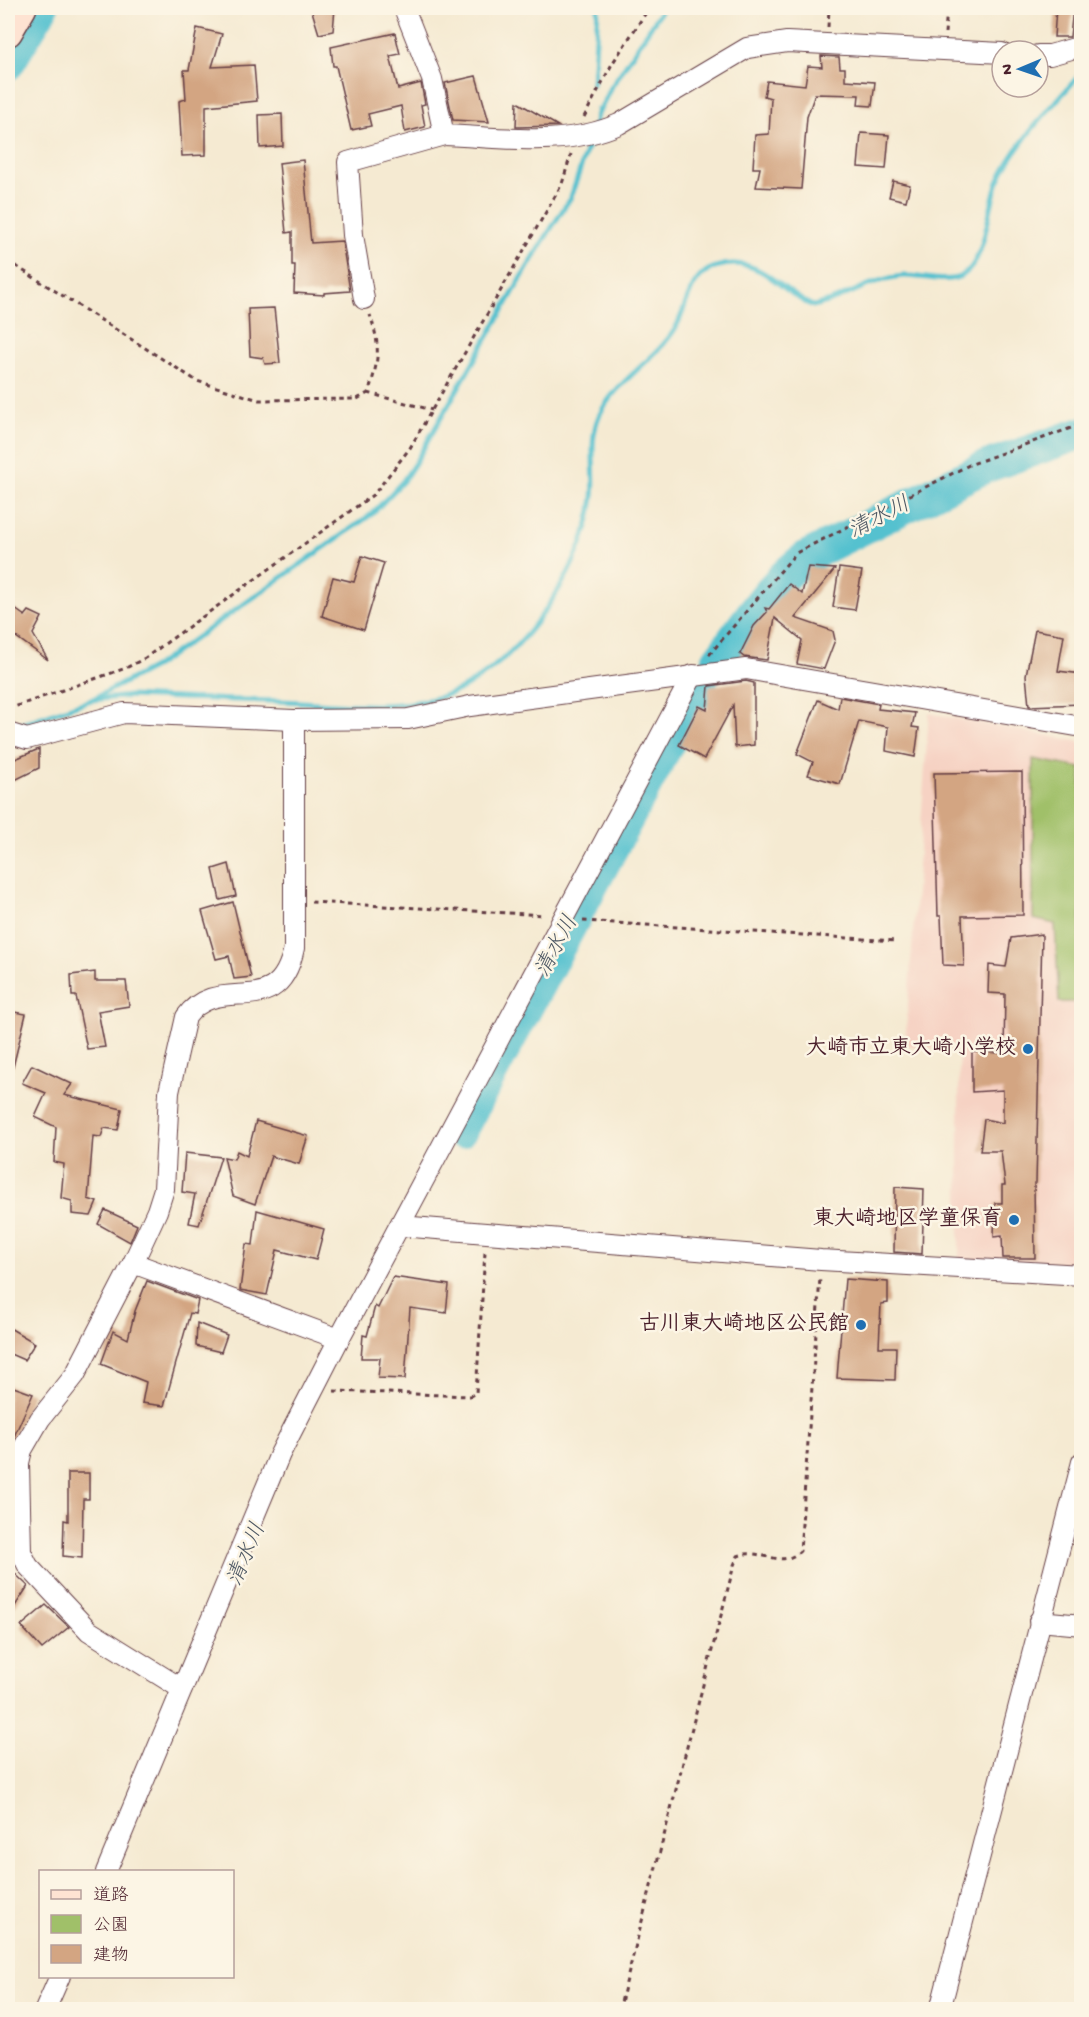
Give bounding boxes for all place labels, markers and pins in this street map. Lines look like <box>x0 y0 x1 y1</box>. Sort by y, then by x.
place label: 大崎市立東大崎小学校 <box>806 1035 1016 1062</box>
marker: 大崎市立東大崎小学校 <box>1021 1042 1035 1056</box>
place label: 東大崎地区学童保育 <box>813 1206 1002 1233</box>
marker: 東大崎地区学童保育 <box>1007 1213 1021 1227</box>
place label: 古川東大崎地区公民館 <box>639 1311 849 1338</box>
marker: 古川東大崎地区公民館 <box>854 1318 868 1332</box>

